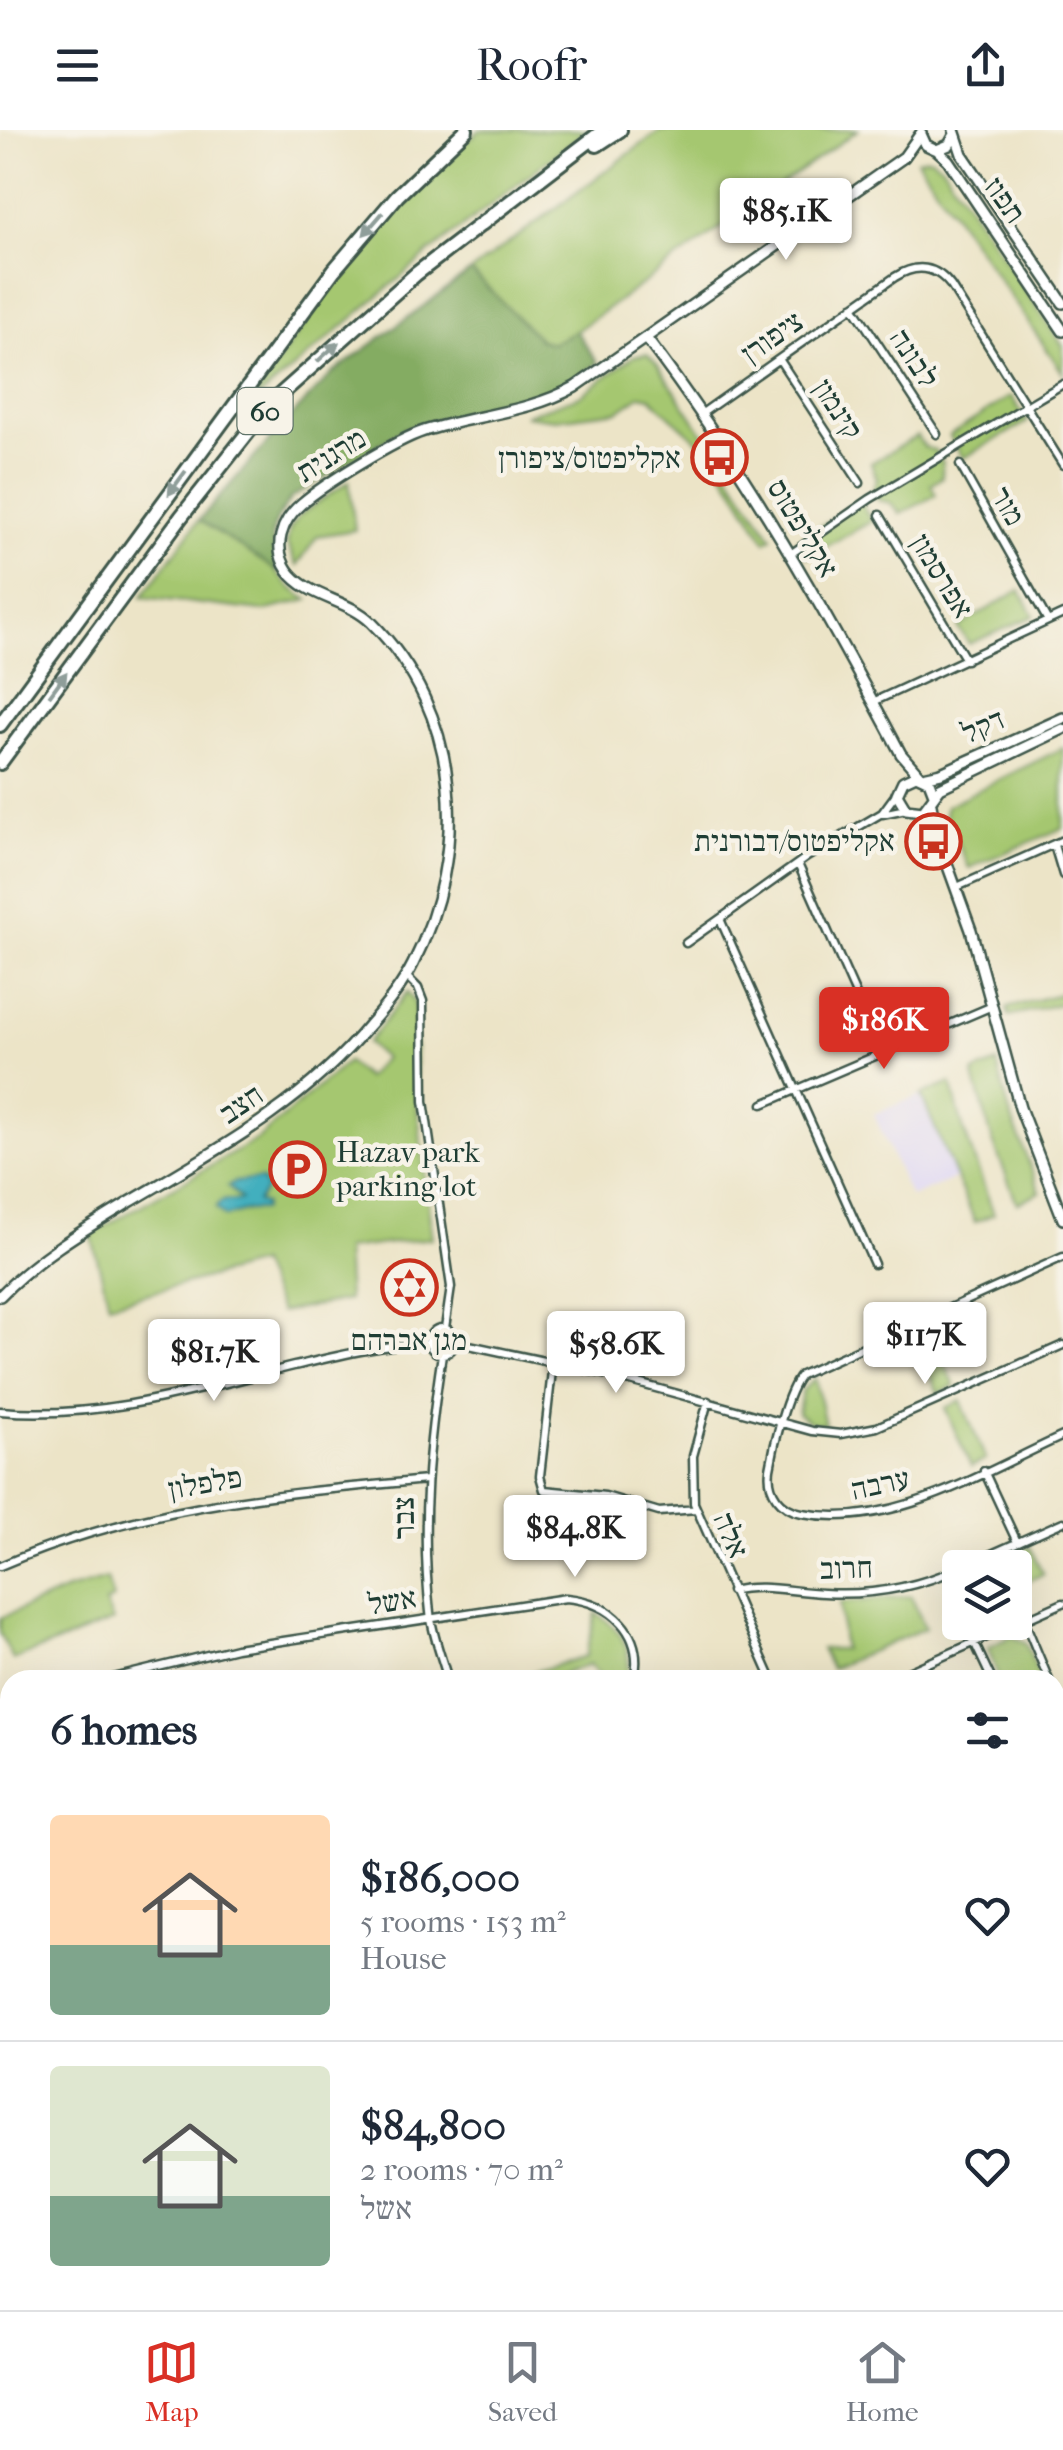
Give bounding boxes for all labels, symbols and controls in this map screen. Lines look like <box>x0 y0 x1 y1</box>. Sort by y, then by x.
icon: menu <box>50 38 105 93</box>
icon: share <box>958 38 1013 93</box>
text: Roofr <box>476 39 587 92</box>
street label: תפוז <box>976 171 1033 230</box>
pin: $85.1K <box>705 178 867 263</box>
text: $85.1K <box>742 192 830 229</box>
one-way arrow <box>362 211 384 236</box>
street label: ציפורן <box>735 304 810 371</box>
street label: לבונה <box>882 322 945 394</box>
one-way arrow <box>316 341 341 363</box>
street label: קינמון <box>805 373 870 446</box>
road number: 60 <box>238 388 292 434</box>
street label: מרגנית <box>290 421 372 490</box>
bus stop icon: אקליפטוס/ציפורן <box>690 428 750 488</box>
place label: אקליפטוס/ציפורן <box>498 441 681 476</box>
one-way arrow <box>168 470 187 496</box>
street label: אקליפטוס <box>760 473 845 584</box>
street label: מור <box>983 481 1032 532</box>
street label: אפרסמון <box>903 528 980 625</box>
one-way arrow <box>47 671 67 698</box>
street label: דקל <box>956 702 1010 751</box>
bus stop icon: אקליפטוס/דבורנית <box>904 811 964 871</box>
place label: אקליפטוס/דבורנית <box>694 824 895 859</box>
pin: $186K <box>814 987 954 1072</box>
text: $186K <box>841 1001 927 1038</box>
street label: חצב <box>213 1077 270 1132</box>
place label: Hazav park parking lot <box>335 1135 480 1204</box>
parking icon: Hazav park parking lot <box>267 1139 327 1199</box>
synagogue icon: מגן אברהם <box>379 1257 439 1317</box>
pin: $117K <box>855 1302 995 1387</box>
pin: $58.6K <box>535 1311 697 1396</box>
text: $117K <box>885 1316 965 1353</box>
pin: $81.7K <box>133 1319 295 1404</box>
place label: מגן אברהם <box>351 1323 467 1358</box>
text: $58.6K <box>569 1325 663 1362</box>
text: $81.7K <box>170 1333 258 1370</box>
street label: פלפלון <box>165 1460 245 1507</box>
street label: ערבה <box>848 1461 913 1508</box>
pin: $84.8K <box>494 1495 656 1580</box>
street label: צבר <box>387 1496 422 1540</box>
street label: אלה <box>705 1507 756 1563</box>
text: $84.8K <box>526 1509 624 1546</box>
street label: חרוב <box>819 1550 873 1587</box>
map controls <box>942 1550 1032 1640</box>
button: layers <box>942 1550 1032 1640</box>
street label: אשל <box>365 1580 419 1623</box>
icon: filters <box>960 1703 1015 1758</box>
text: 6 homes <box>50 1706 197 1755</box>
text: $186,000 <box>360 1854 520 1903</box>
icon: home <box>130 1855 250 1975</box>
icon: heart <box>960 1888 1015 1943</box>
text: 5 rooms · 153 m² <box>360 1903 566 1940</box>
text: House <box>360 1940 447 1977</box>
text: $84,800 <box>360 2102 506 2151</box>
icon: home <box>130 2106 250 2226</box>
icon: heart <box>960 2139 1015 2194</box>
text: 2 rooms · 70 m² <box>360 2151 563 2188</box>
text: אשל <box>360 2190 412 2227</box>
tab: Map <box>144 2335 199 2428</box>
tab: Saved <box>488 2335 557 2428</box>
tab: Home <box>846 2335 919 2428</box>

